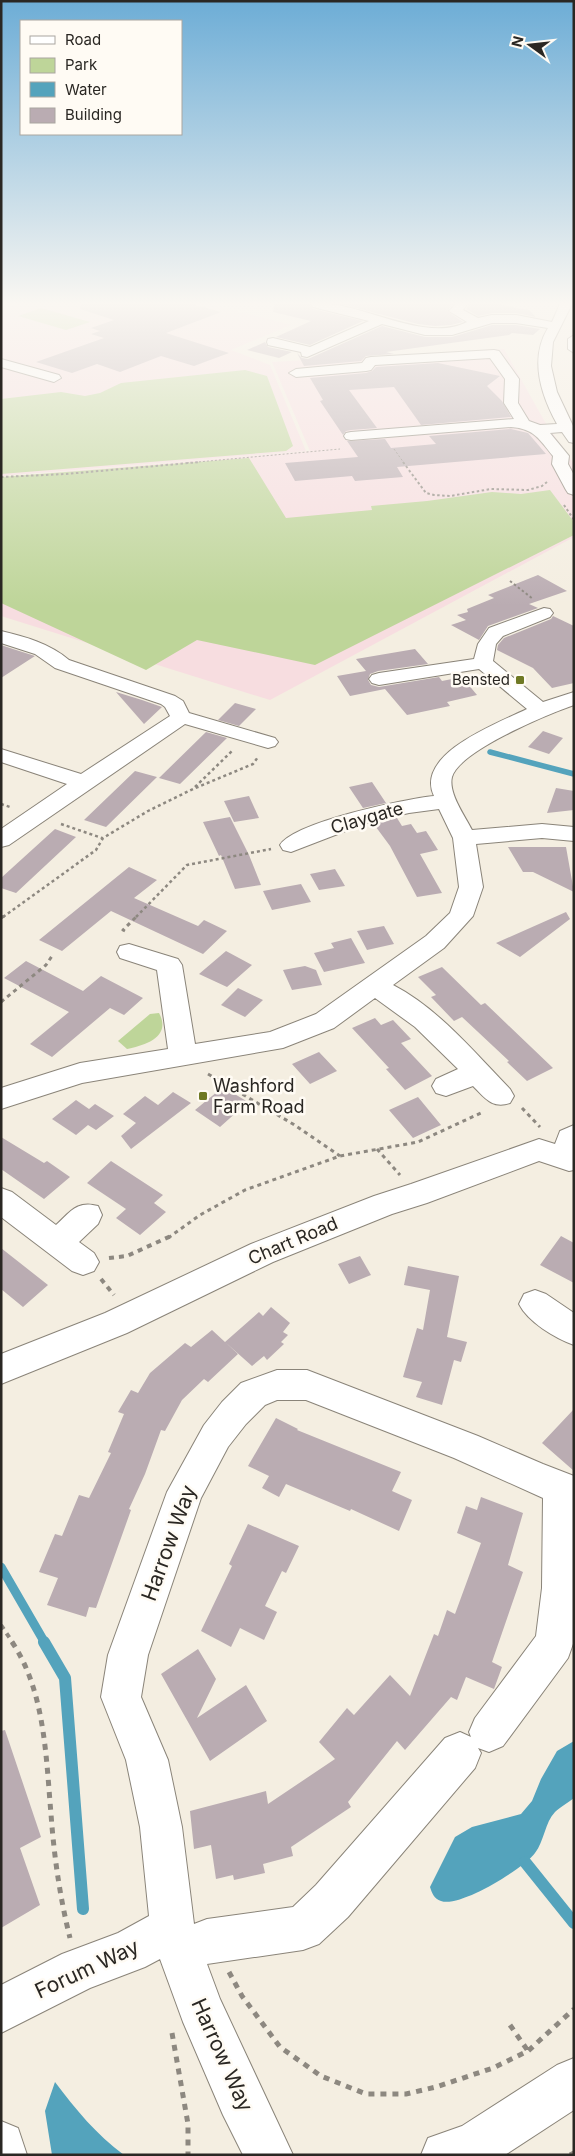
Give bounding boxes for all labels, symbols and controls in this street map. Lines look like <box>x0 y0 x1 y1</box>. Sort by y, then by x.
legend <box>20 20 182 135</box>
north arrow <box>505 20 555 70</box>
text: Road <box>65 30 101 49</box>
text: N <box>507 34 527 49</box>
text: Park <box>65 55 98 74</box>
text: Water <box>65 80 107 99</box>
text: Building <box>65 105 122 124</box>
place label: Bensted <box>452 670 510 689</box>
marker: Bensted <box>514 674 526 686</box>
street label: Claygate <box>328 797 406 838</box>
place label: Washford Farm Road <box>213 1075 305 1117</box>
marker: Washford Farm Road <box>197 1090 209 1102</box>
street label: Chart Road <box>245 1212 341 1269</box>
street label: Harrow Way <box>136 1481 201 1604</box>
street label: Forum Way <box>31 1934 143 2003</box>
street label: Harrow Way <box>186 1994 259 2116</box>

